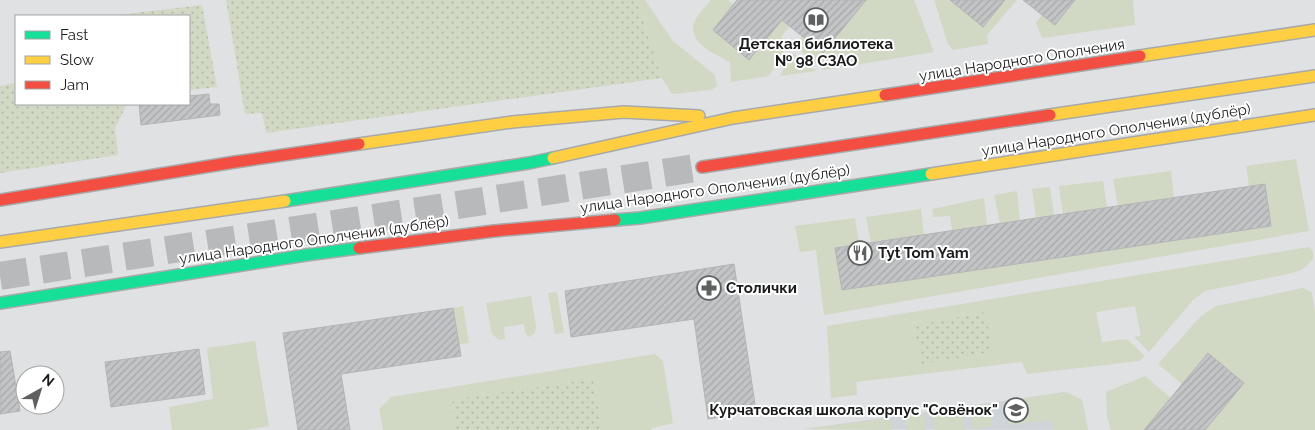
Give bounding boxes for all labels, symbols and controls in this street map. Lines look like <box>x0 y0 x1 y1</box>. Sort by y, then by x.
library icon: Детская библиотека № 98 СЗАО <box>803 7 829 33</box>
legend <box>15 15 190 105</box>
text: Fast <box>60 26 88 44</box>
place label: Детская библиотека № 98 СЗАО <box>739 35 894 70</box>
street label: улица Народного Ополчения <box>918 35 1126 85</box>
text: Slow <box>60 51 94 69</box>
text: Jam <box>60 76 89 94</box>
street label: улица Народного Ополчения (дублёр) <box>980 100 1252 160</box>
street label: улица Народного Ополчения (дублёр) <box>579 161 851 217</box>
street label: улица Народного Ополчения (дублёр) <box>178 212 450 268</box>
restaurant icon: Tyt Tom Yam <box>847 240 873 266</box>
place label: Tyt Tom Yam <box>878 244 969 262</box>
pharmacy icon: Столички <box>696 275 722 301</box>
place label: Столички <box>726 279 797 297</box>
north arrow <box>15 365 65 415</box>
text: N <box>39 370 57 389</box>
school or university icon: Курчатовская школа корпус "Совёнок" <box>1003 397 1029 423</box>
place label: Курчатовская школа корпус "Совёнок" <box>709 401 998 419</box>

